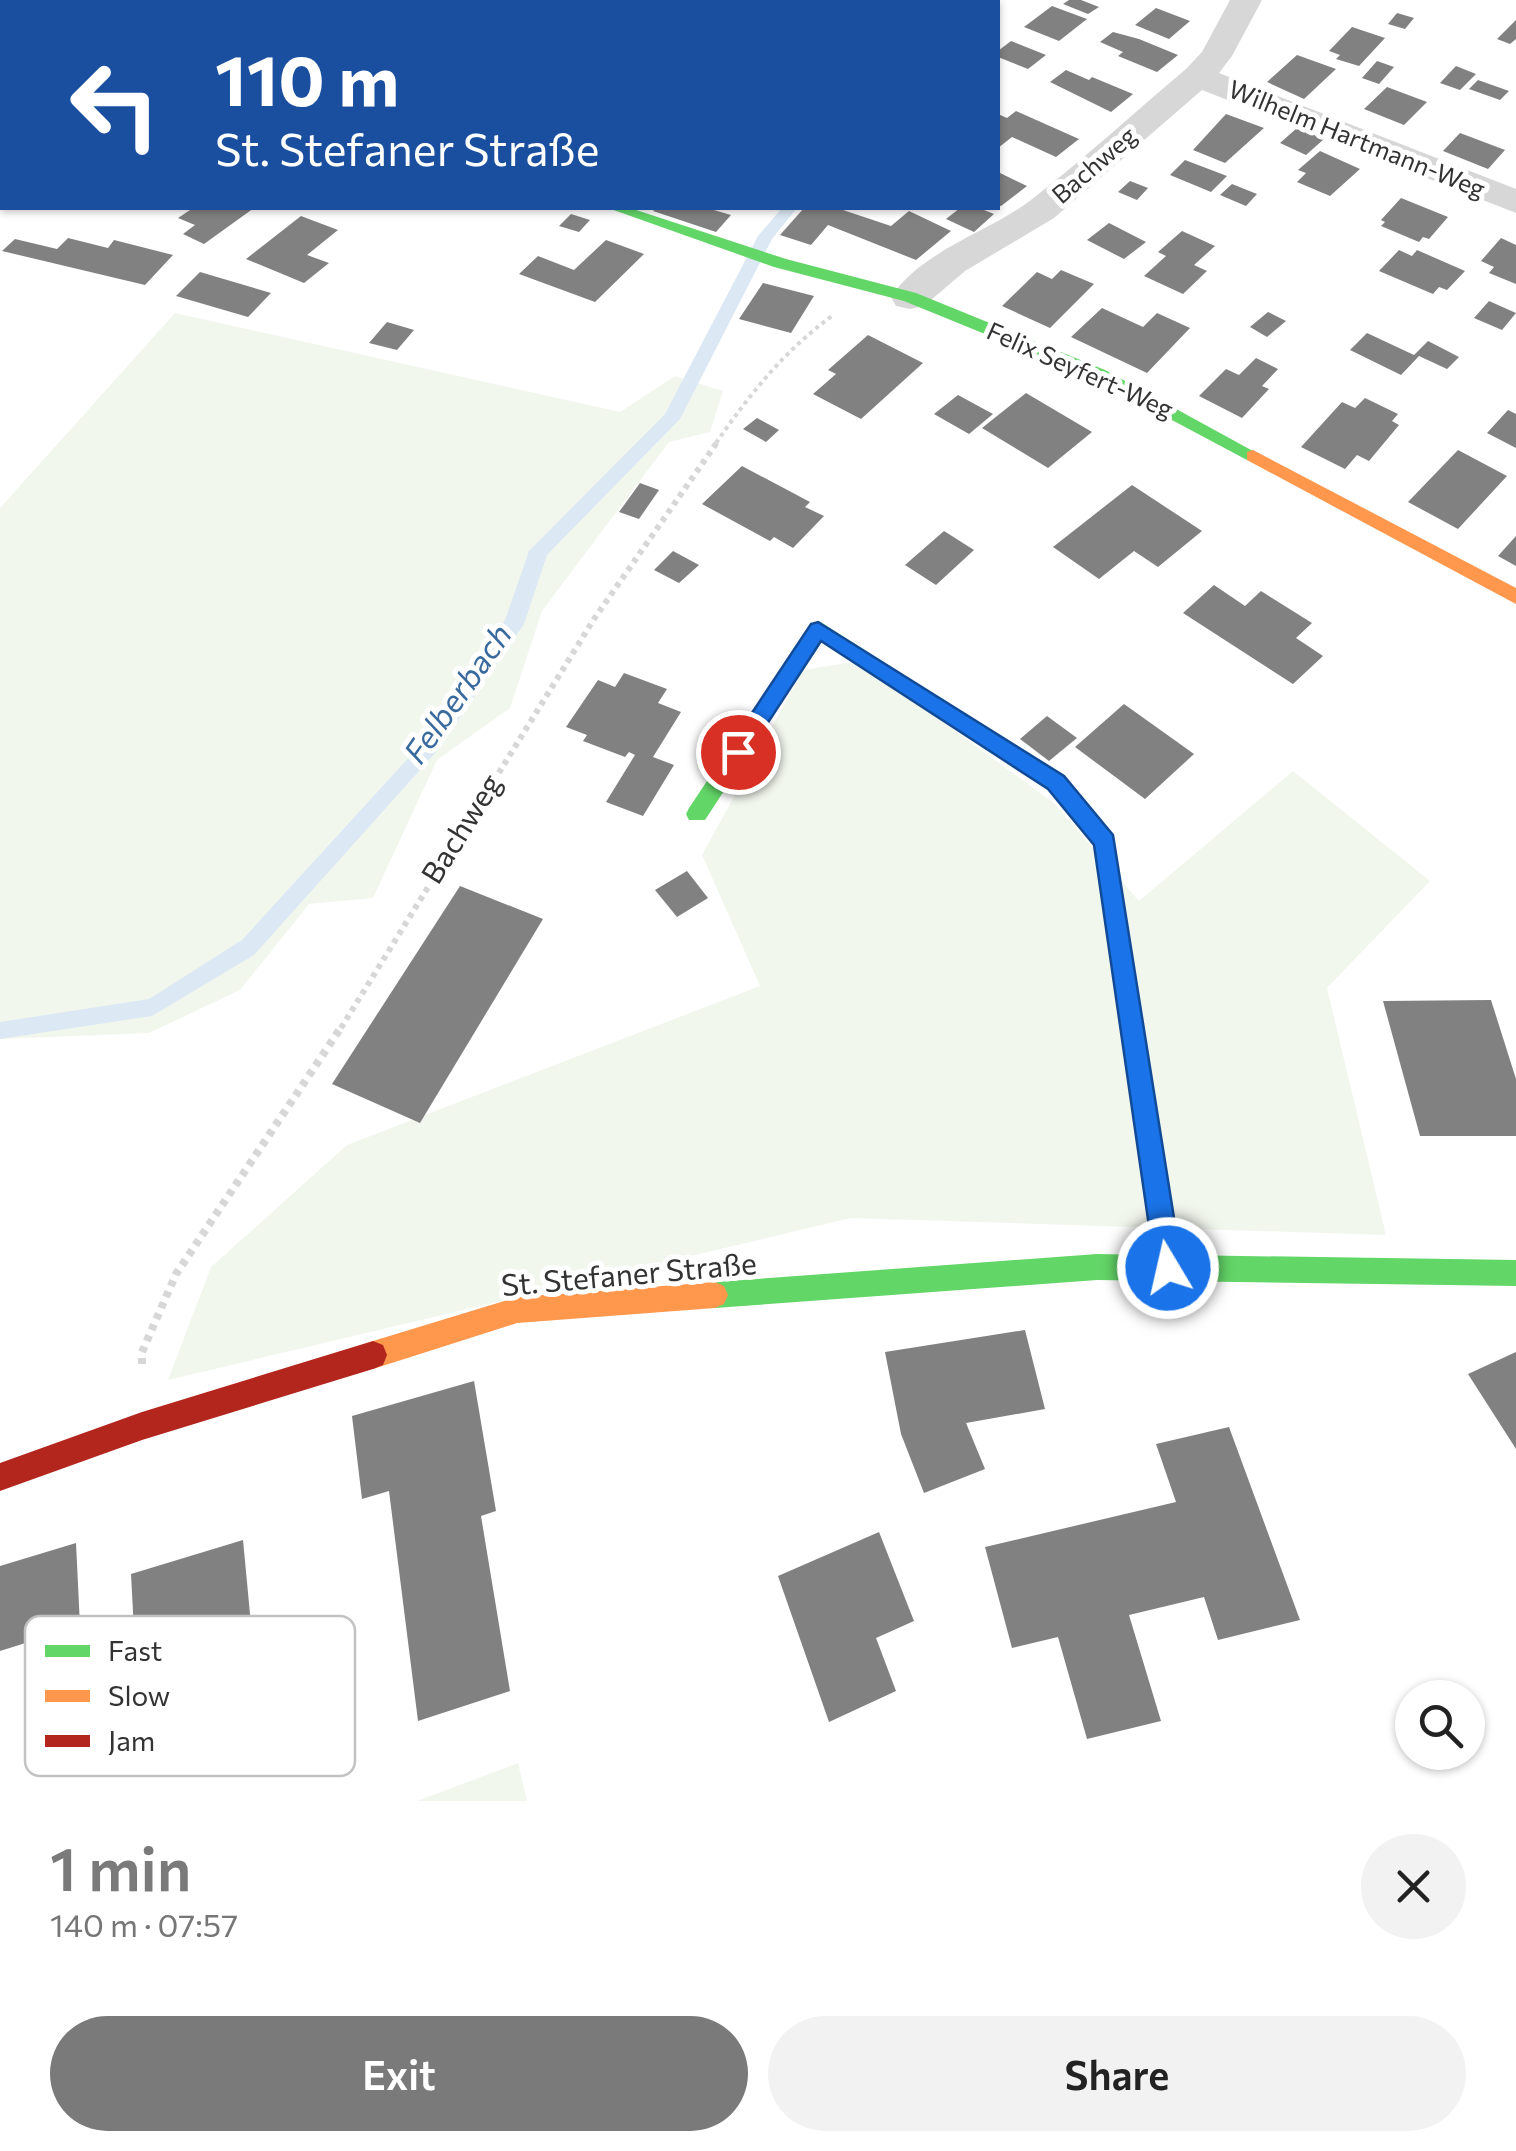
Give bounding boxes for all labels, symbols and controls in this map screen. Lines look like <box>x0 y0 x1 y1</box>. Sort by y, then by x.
text: 110 m <box>215 35 399 120</box>
icon: left <box>50 40 180 170</box>
street label: Wilhelm Hartmann-Weg <box>1225 73 1490 203</box>
street label: Bachweg <box>1045 119 1142 209</box>
text: St. Stefaner Straße <box>215 120 600 175</box>
street label: Felix Seyfert-Weg <box>983 315 1179 424</box>
water label: Felberbach <box>394 615 519 770</box>
pin <box>696 710 781 795</box>
icon: arrive <box>711 725 766 780</box>
street label: Bachweg <box>412 766 508 889</box>
position arrow <box>1116 1216 1220 1320</box>
street label: St. Stefaner Straße <box>499 1243 758 1302</box>
legend <box>25 1616 355 1776</box>
text: Fast <box>108 1633 162 1667</box>
text: Slow <box>108 1678 170 1712</box>
map controls <box>1395 1680 1485 1770</box>
button: search <box>1395 1680 1485 1770</box>
text: Jam <box>108 1723 155 1757</box>
text: 1 min <box>50 1830 191 1903</box>
button: close <box>1361 1834 1466 1939</box>
text: 140 m · 07:57 <box>50 1904 238 1944</box>
button: Exit <box>50 2016 748 2131</box>
button: Share <box>768 2016 1466 2131</box>

